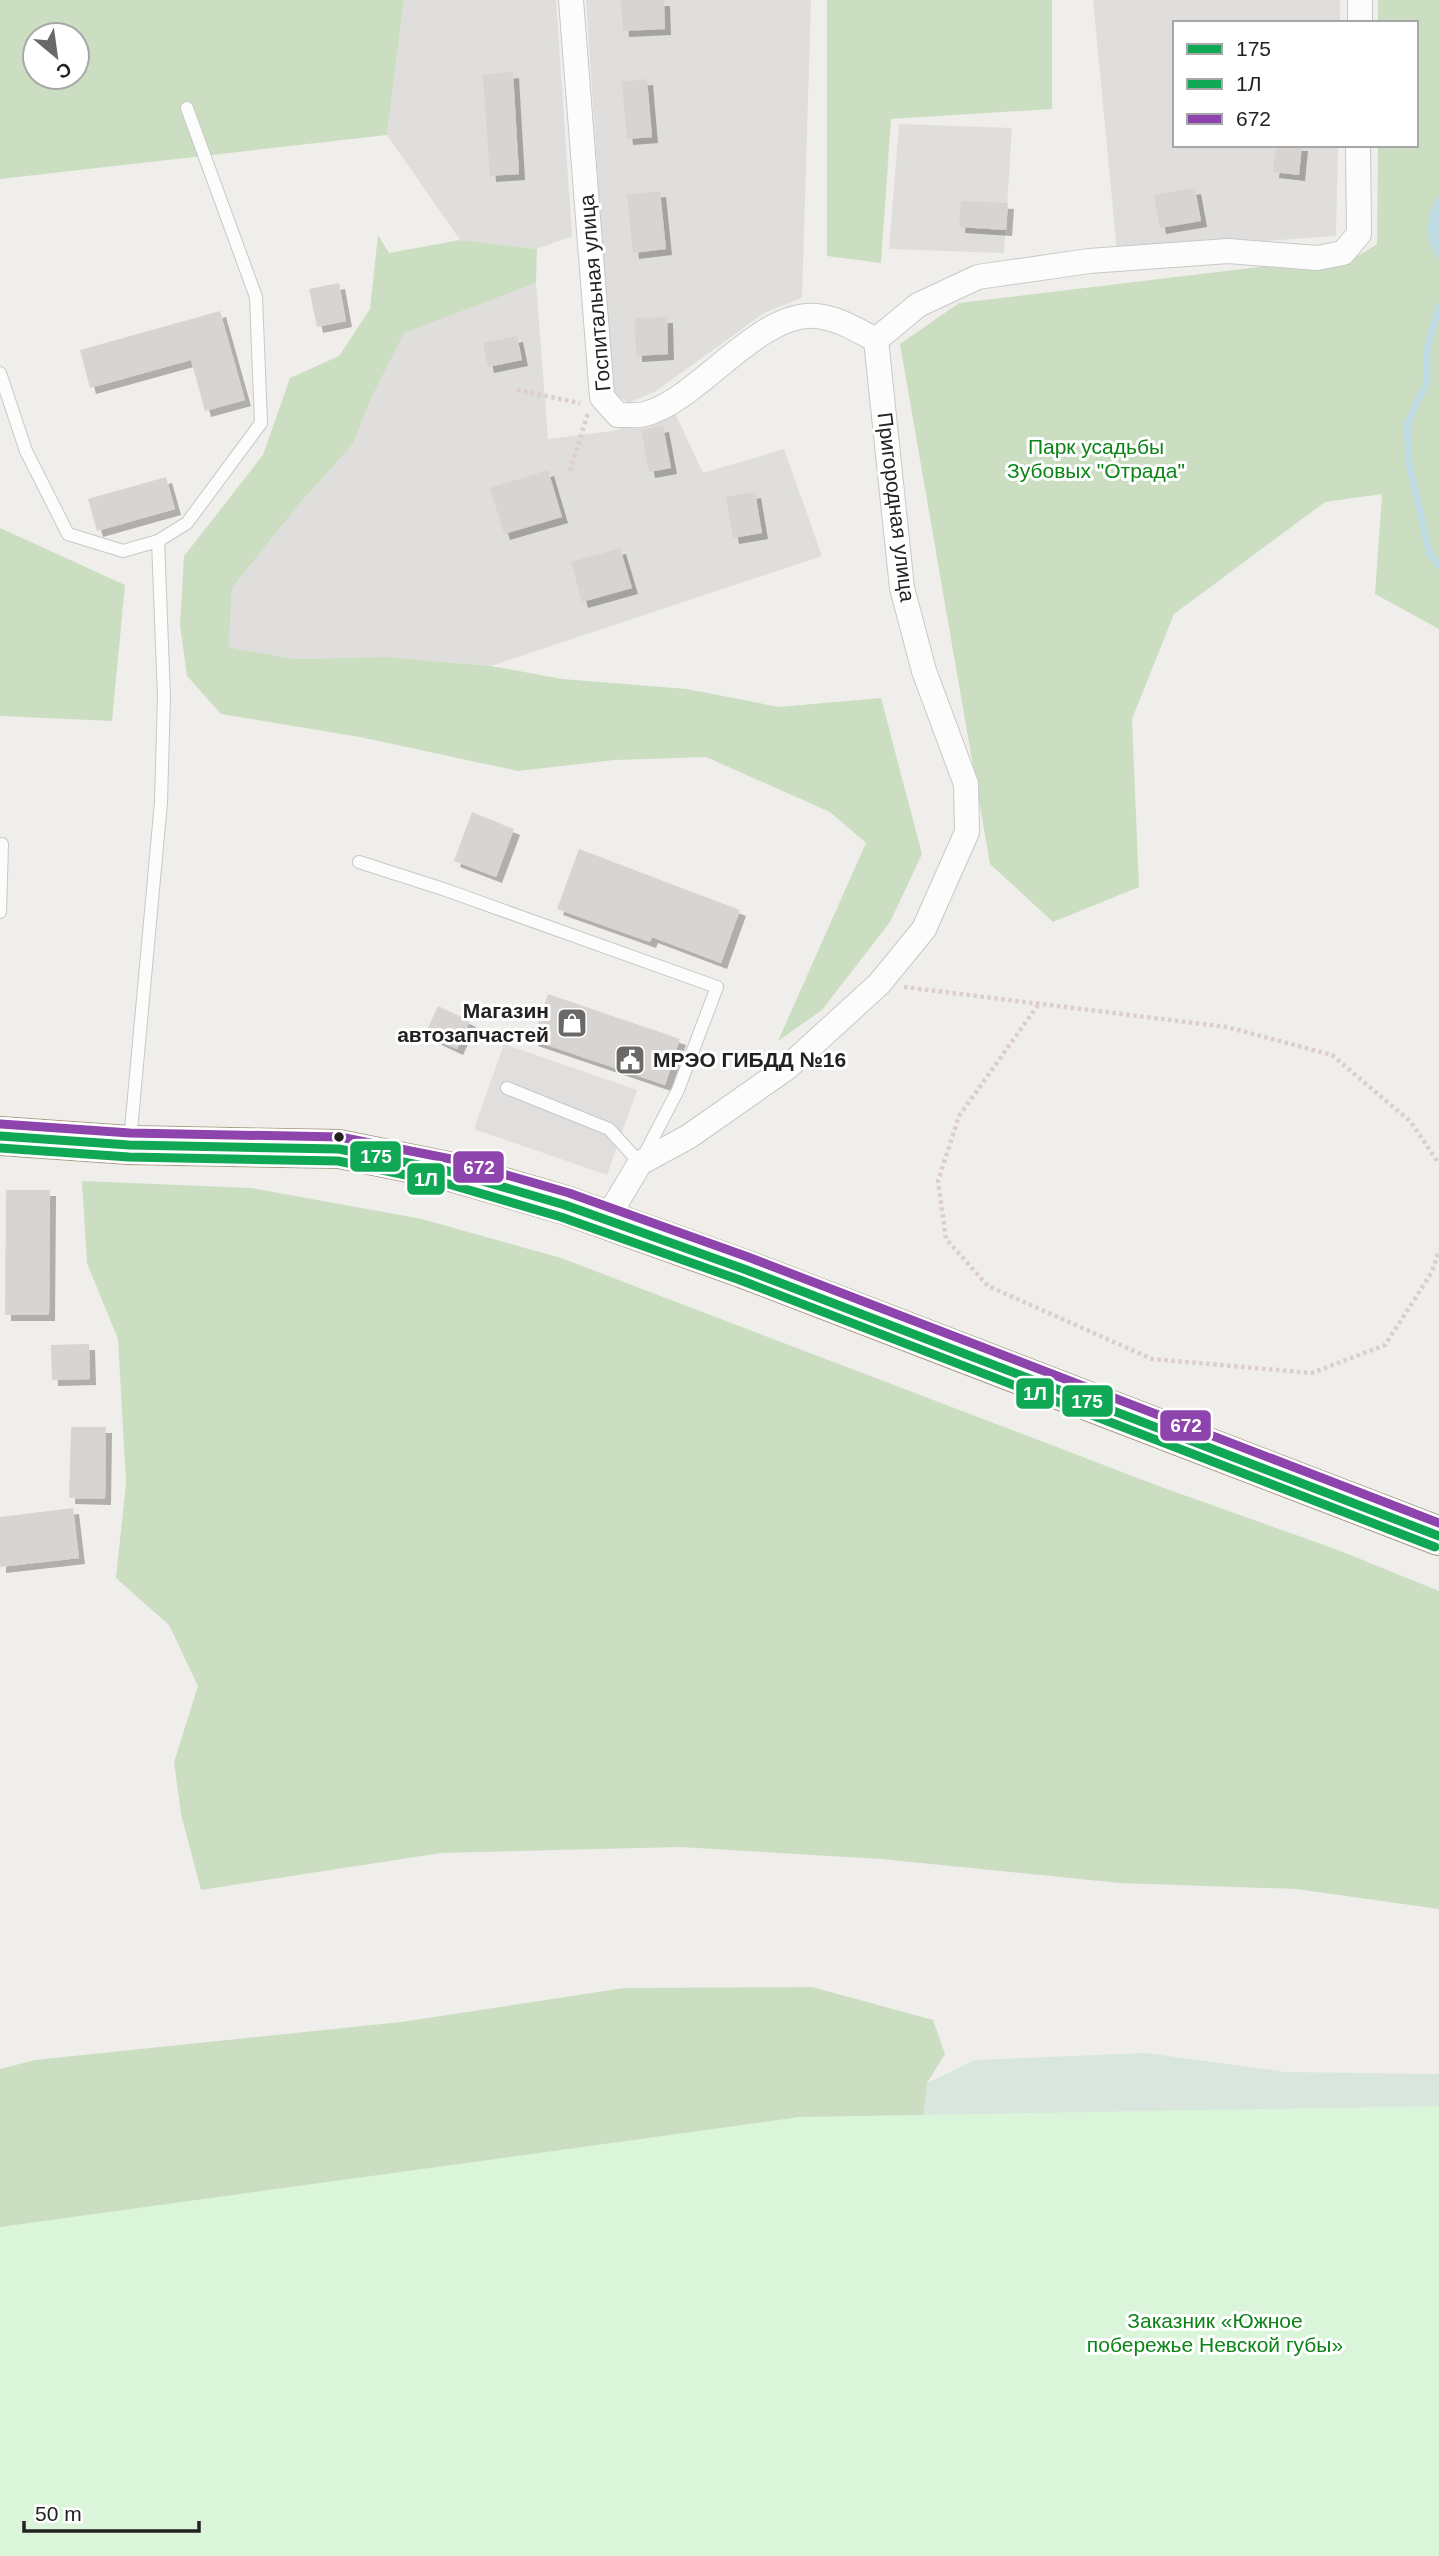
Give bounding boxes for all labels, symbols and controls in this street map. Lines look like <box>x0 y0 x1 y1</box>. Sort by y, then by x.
north arrow <box>21 21 91 91</box>
legend <box>1173 21 1418 147</box>
text: 175 <box>1236 37 1271 60</box>
text: С <box>53 58 75 83</box>
text: 1Л <box>1236 72 1261 95</box>
text: 672 <box>1236 107 1271 130</box>
street label: Госпитальная улица <box>574 193 615 393</box>
street label: Пригородная улица <box>873 411 920 603</box>
park label: Парк усадьбы Зубовых "Отрада" <box>1007 435 1185 482</box>
place label: Магазин автозапчастей <box>397 999 549 1046</box>
shop icon: Магазин автозапчастей <box>555 1006 589 1040</box>
public building icon: МРЭО ГИБДД №16 <box>613 1043 647 1077</box>
place label: МРЭО ГИБДД №16 <box>653 1048 846 1071</box>
unlabelled marker <box>332 1130 346 1144</box>
line badge: 175 <box>349 1140 402 1173</box>
text: 175 <box>360 1146 392 1167</box>
line badge: 672 <box>452 1150 505 1184</box>
text: 672 <box>463 1157 495 1178</box>
line badge: 1Л <box>406 1162 446 1196</box>
text: 1Л <box>414 1169 438 1190</box>
line badge: 1Л <box>1015 1377 1055 1410</box>
text: 1Л <box>1023 1383 1047 1404</box>
line badge: 175 <box>1061 1384 1114 1418</box>
text: 175 <box>1071 1391 1103 1412</box>
line badge: 672 <box>1159 1409 1212 1442</box>
text: 672 <box>1170 1415 1202 1436</box>
park label: Заказник «Южное побережье Невской губы» <box>1087 2309 1343 2356</box>
scale bar <box>24 2490 200 2534</box>
text: 50 m <box>35 2502 82 2525</box>

